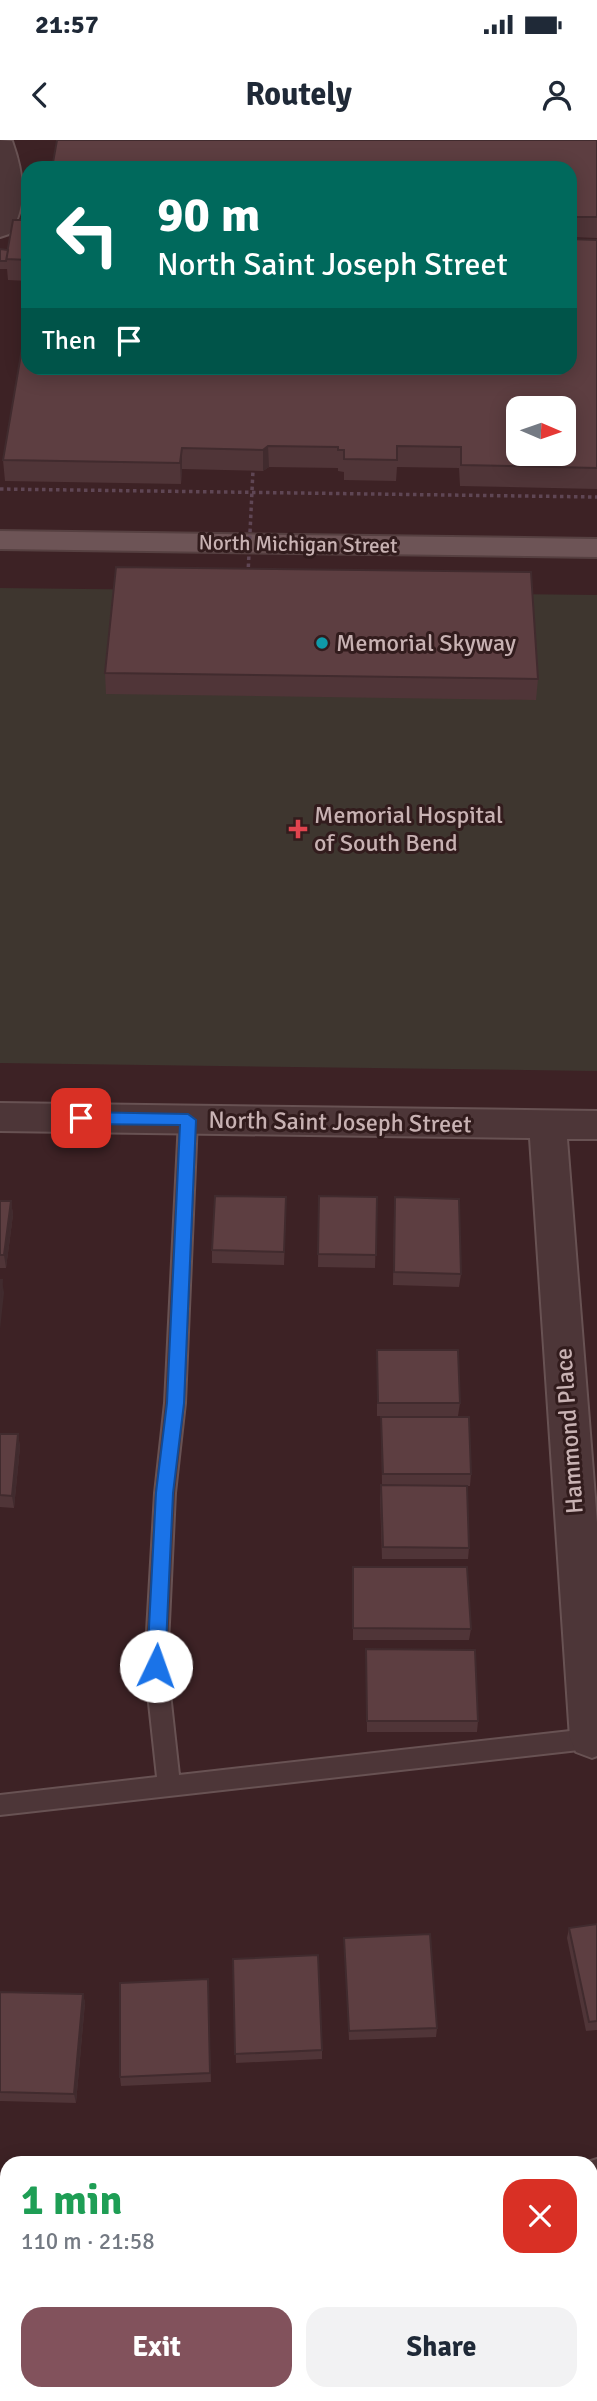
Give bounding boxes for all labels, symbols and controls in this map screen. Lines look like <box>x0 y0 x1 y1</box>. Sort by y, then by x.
text: 21:57 <box>35 9 99 41</box>
text: Routely <box>245 75 352 114</box>
icon: back <box>21 76 59 114</box>
icon: person <box>538 76 576 114</box>
text: 90 m <box>157 185 260 245</box>
icon: left <box>42 189 133 280</box>
text: North Saint Joseph Street <box>157 245 508 284</box>
icon: arrive <box>110 322 148 360</box>
text: Then <box>42 325 96 357</box>
north arrow <box>506 396 576 466</box>
map controls <box>506 396 576 466</box>
street label: North Michigan Street <box>198 529 398 559</box>
place label: Memorial Skyway <box>336 628 516 658</box>
marker: Memorial Skyway <box>314 635 330 651</box>
place label: Memorial Hospital of South Bend <box>314 800 503 858</box>
marker: Memorial Hospital of South Bend <box>288 819 308 839</box>
pin <box>51 1088 111 1148</box>
icon: arrive <box>62 1099 100 1137</box>
street label: North Saint Joseph Street <box>208 1105 472 1139</box>
street label: Hammond Place <box>548 1347 590 1515</box>
position arrow <box>119 1629 193 1703</box>
text: 1 min <box>21 2175 122 2226</box>
button: close <box>503 2179 577 2253</box>
text: 110 m · 21:58 <box>21 2227 155 2256</box>
button: Exit <box>21 2307 292 2387</box>
button: Share <box>306 2307 577 2387</box>

